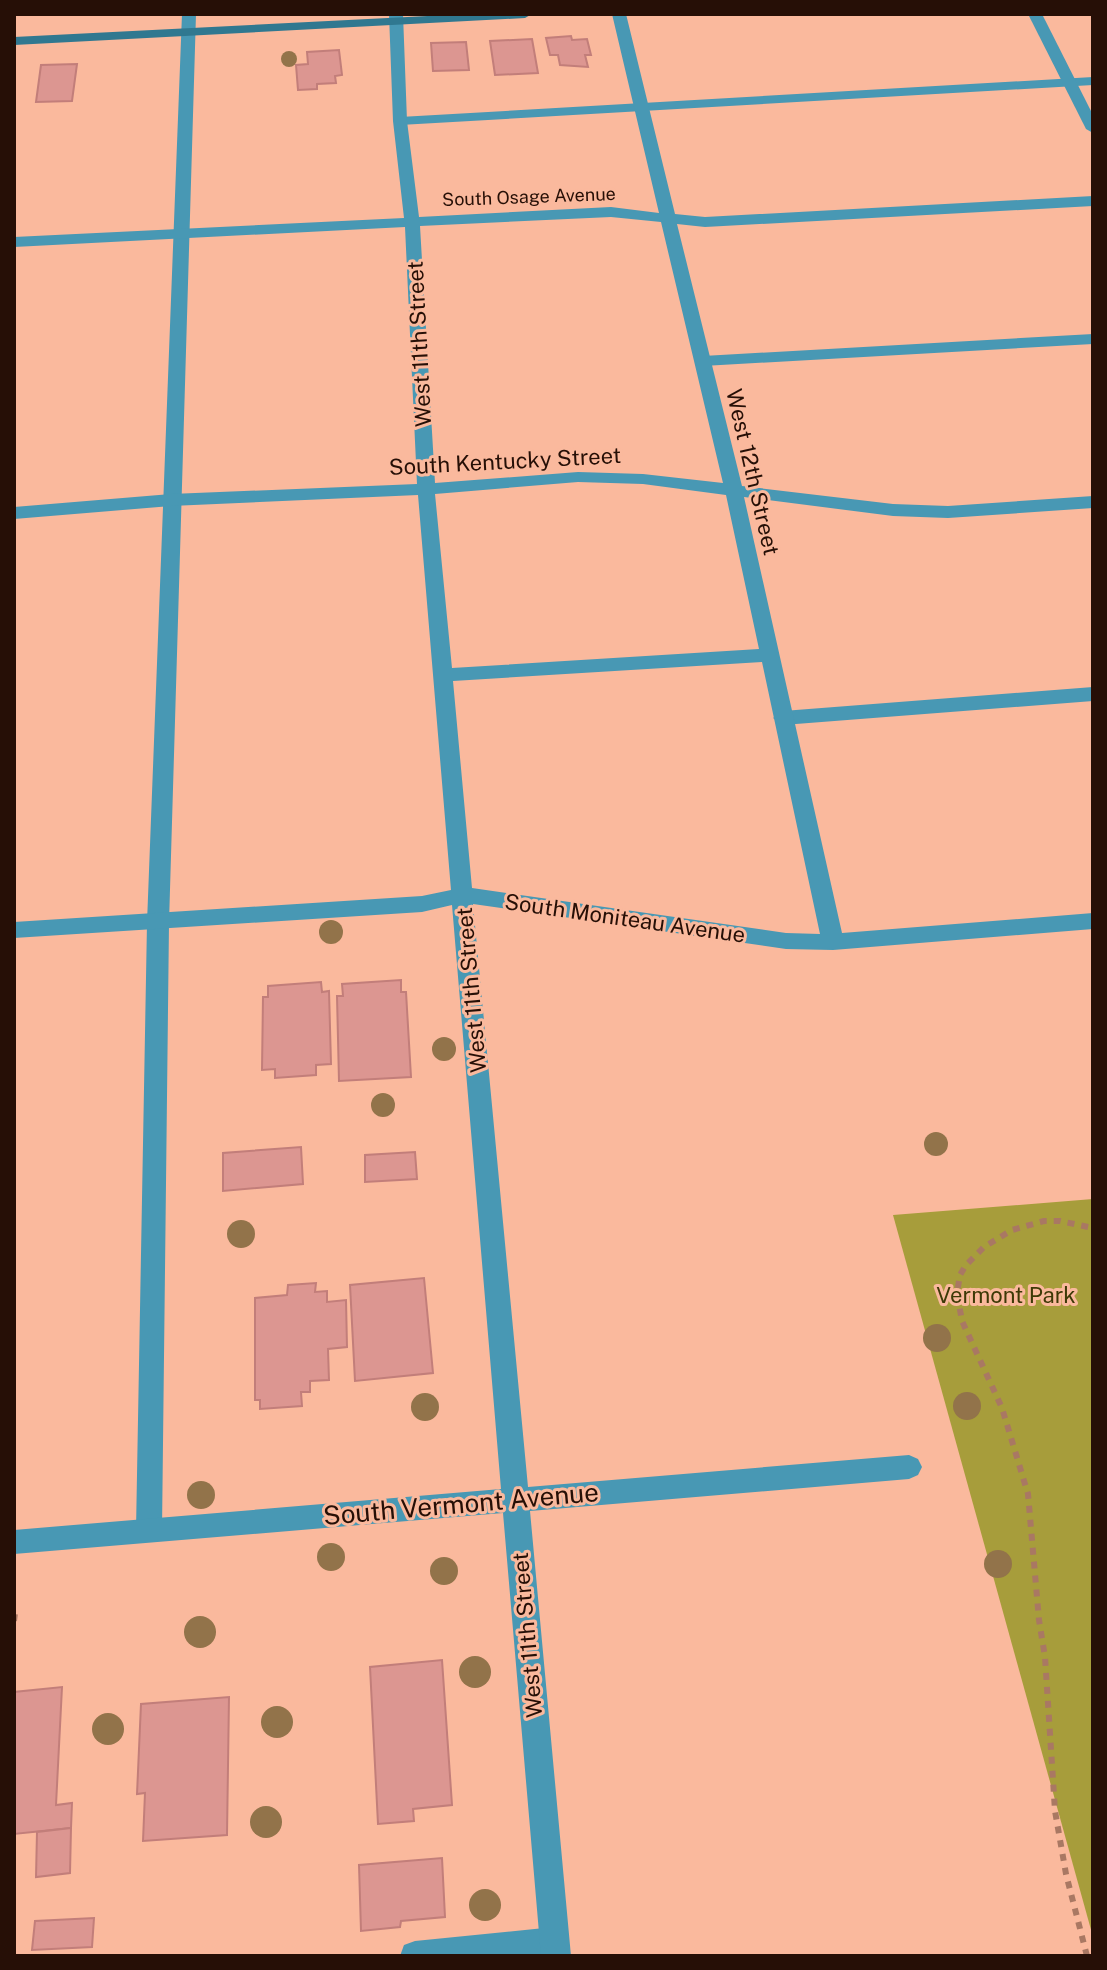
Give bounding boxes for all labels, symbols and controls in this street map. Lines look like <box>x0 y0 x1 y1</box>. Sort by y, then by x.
street label: South Osage Avenue <box>442 183 616 210</box>
street label: West 11th Street <box>402 260 436 428</box>
street label: West 12th Street <box>721 386 785 558</box>
street label: South Kentucky Street <box>388 442 622 480</box>
street label: South Moniteau Avenue <box>503 888 747 948</box>
street label: West 11th Street <box>451 906 491 1074</box>
park label: Vermont Park <box>936 1282 1076 1308</box>
street label: South Vermont Avenue <box>322 1476 600 1531</box>
street label: West 11th Street <box>507 1551 547 1719</box>

